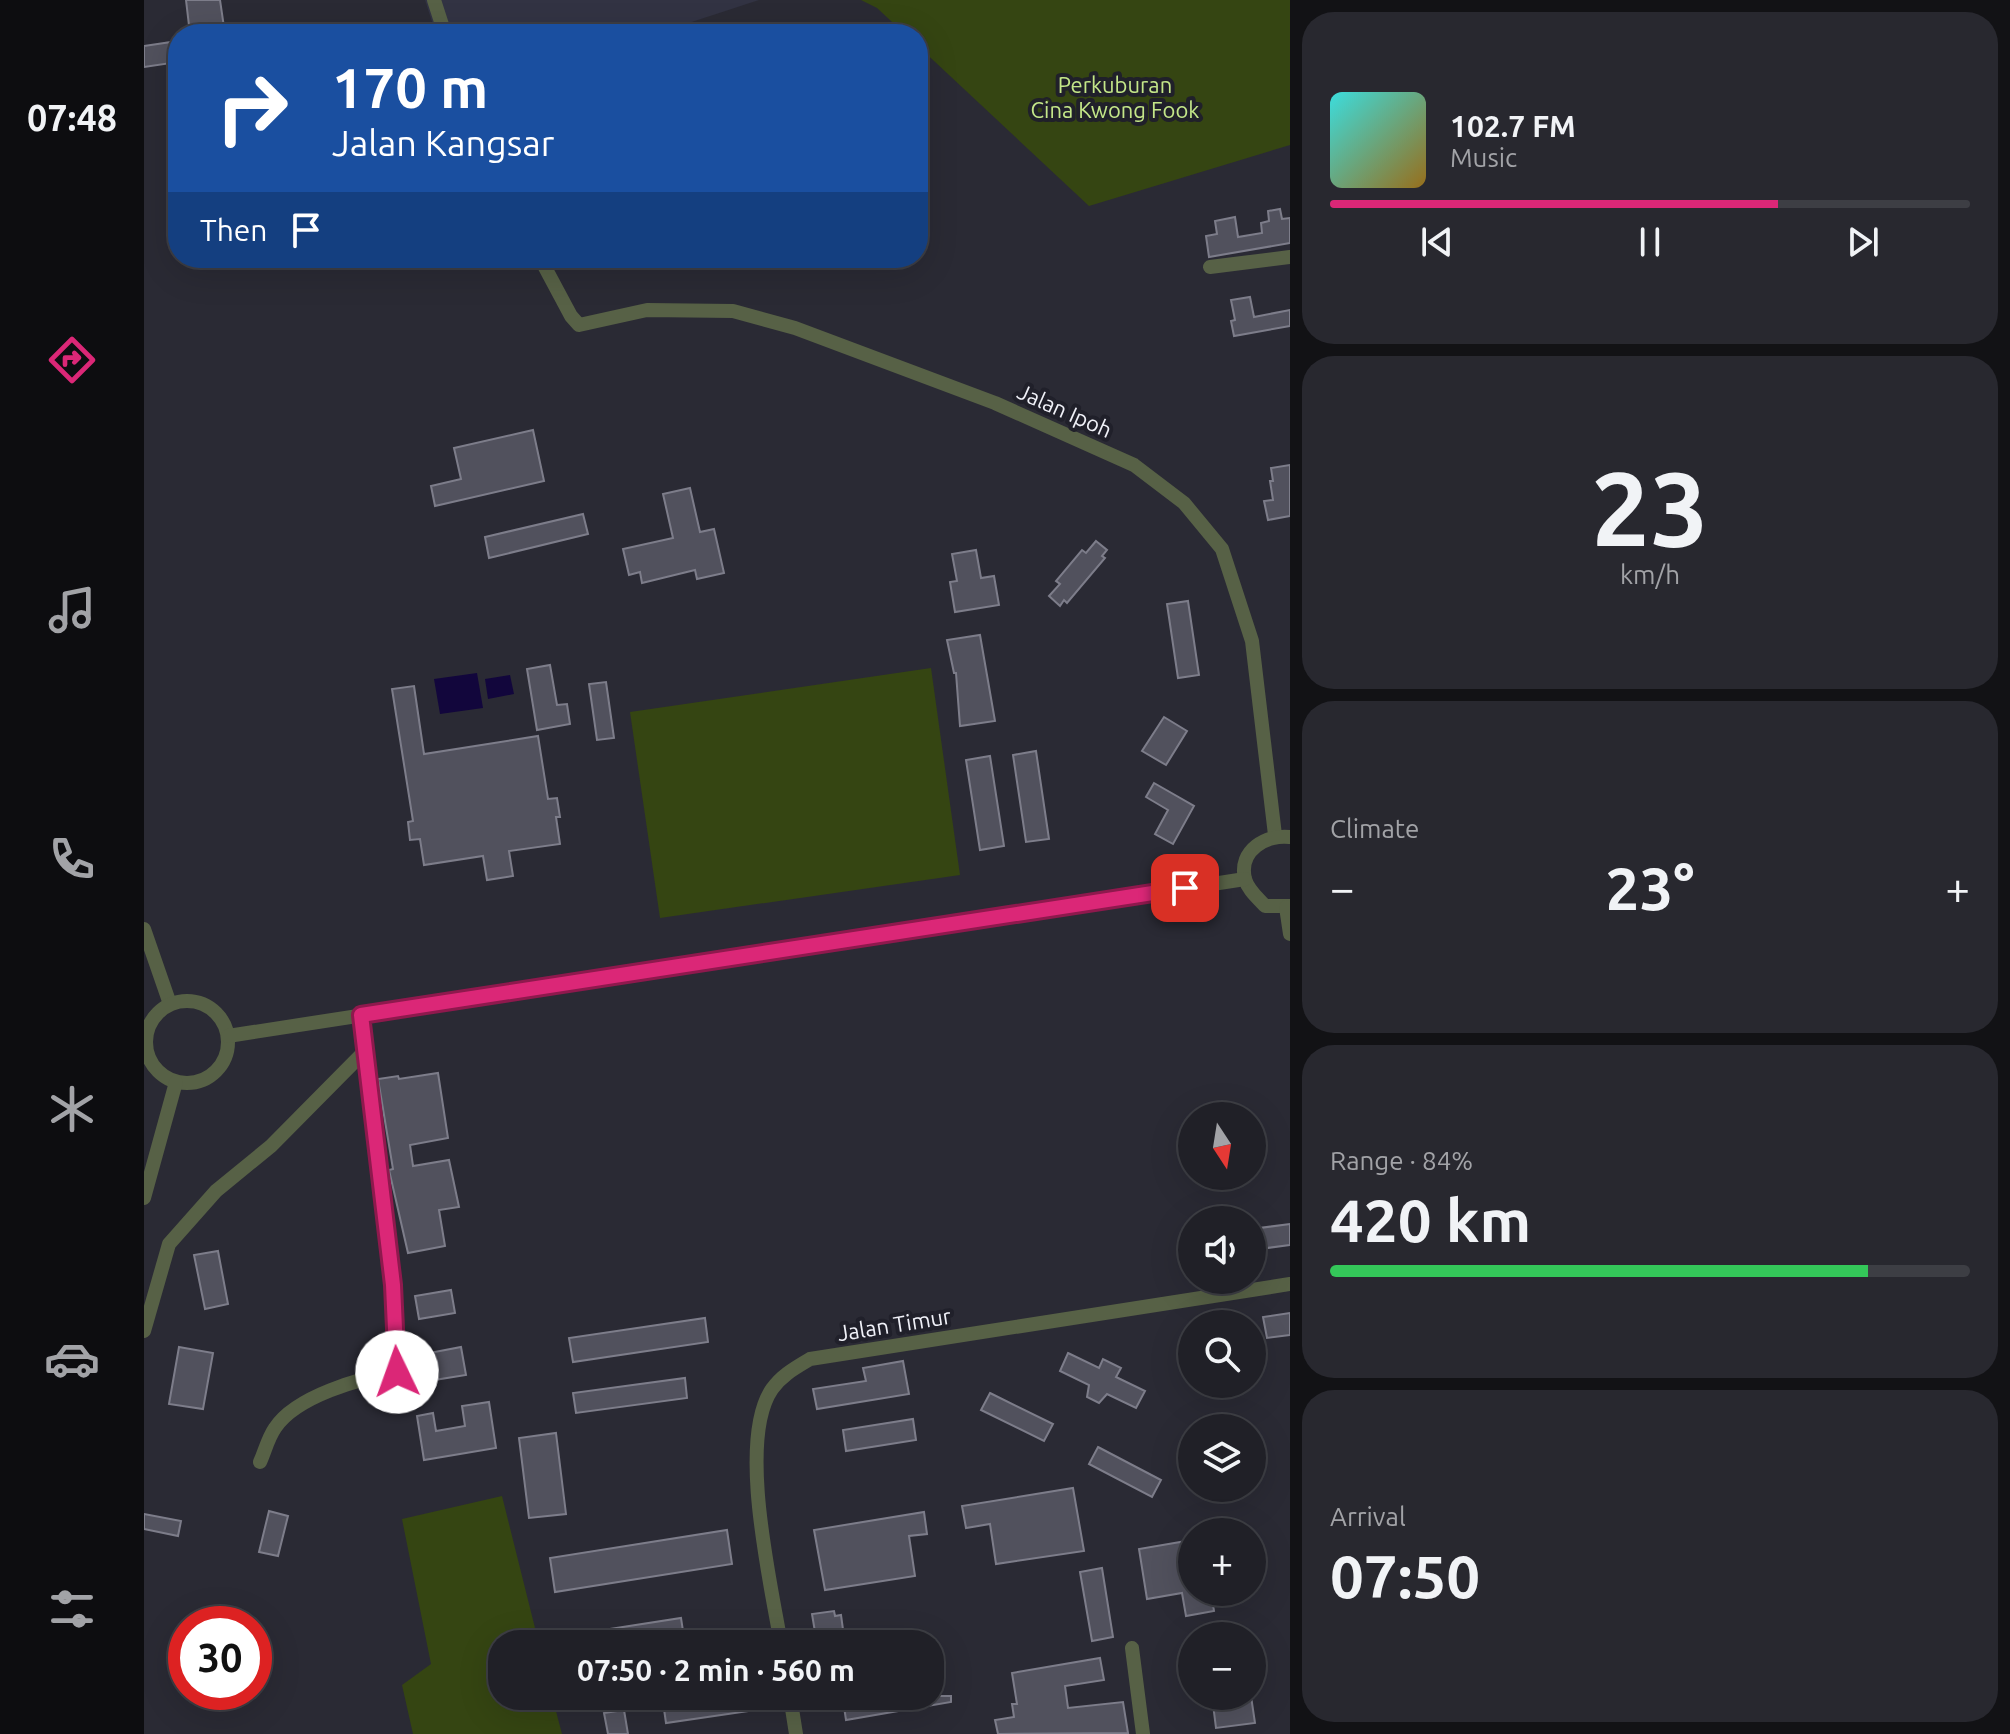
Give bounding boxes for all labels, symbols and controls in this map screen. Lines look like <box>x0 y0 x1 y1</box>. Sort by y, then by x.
icon: right <box>200 56 304 160</box>
text: 170 m <box>332 56 488 119</box>
park label: Perkuburan Cina Kwong Fook <box>1031 72 1199 122</box>
text: 07:48 <box>27 97 117 138</box>
text: 102.7 FM <box>1450 109 1576 143</box>
text: Jalan Kangsar <box>332 122 554 163</box>
text: Music <box>1450 143 1517 172</box>
icon: arrive <box>284 208 328 252</box>
text: Then <box>200 213 268 247</box>
icon: previous <box>1415 220 1459 264</box>
icon: pause <box>1628 220 1672 264</box>
icon: next <box>1841 220 1885 264</box>
icon: directions <box>44 332 100 388</box>
street label: Jalan Ipoh <box>1014 378 1116 442</box>
text: 23 <box>1591 449 1709 566</box>
text: km/h <box>1620 560 1680 589</box>
icon: music <box>44 582 100 638</box>
text: Climate <box>1330 814 1419 843</box>
icon: phone <box>44 831 100 887</box>
pin <box>1151 854 1219 922</box>
text: 23° <box>1606 854 1694 921</box>
text: − <box>1330 863 1355 912</box>
text: + <box>1945 863 1970 912</box>
icon: arrive <box>1163 866 1207 910</box>
icon: climate <box>44 1081 100 1137</box>
north arrow <box>1178 1102 1266 1190</box>
map controls <box>1178 1102 1266 1710</box>
text: Range · 84% <box>1330 1146 1473 1175</box>
text: 420 km <box>1330 1186 1531 1253</box>
button: sound <box>1178 1206 1266 1294</box>
street label: Jalan Timur <box>835 1303 953 1345</box>
button: search <box>1178 1310 1266 1398</box>
position arrow <box>355 1330 439 1414</box>
icon: car <box>44 1331 100 1387</box>
button: layers <box>1178 1414 1266 1502</box>
text: Arrival <box>1330 1502 1406 1531</box>
button: + <box>1178 1518 1266 1606</box>
text: 07:50 <box>1330 1542 1480 1609</box>
icon: filters <box>44 1581 100 1637</box>
speed limit sign: 30 <box>168 1606 272 1710</box>
button: − <box>1178 1622 1266 1710</box>
text: 07:50 · 2 min · 560 m <box>577 1653 855 1687</box>

